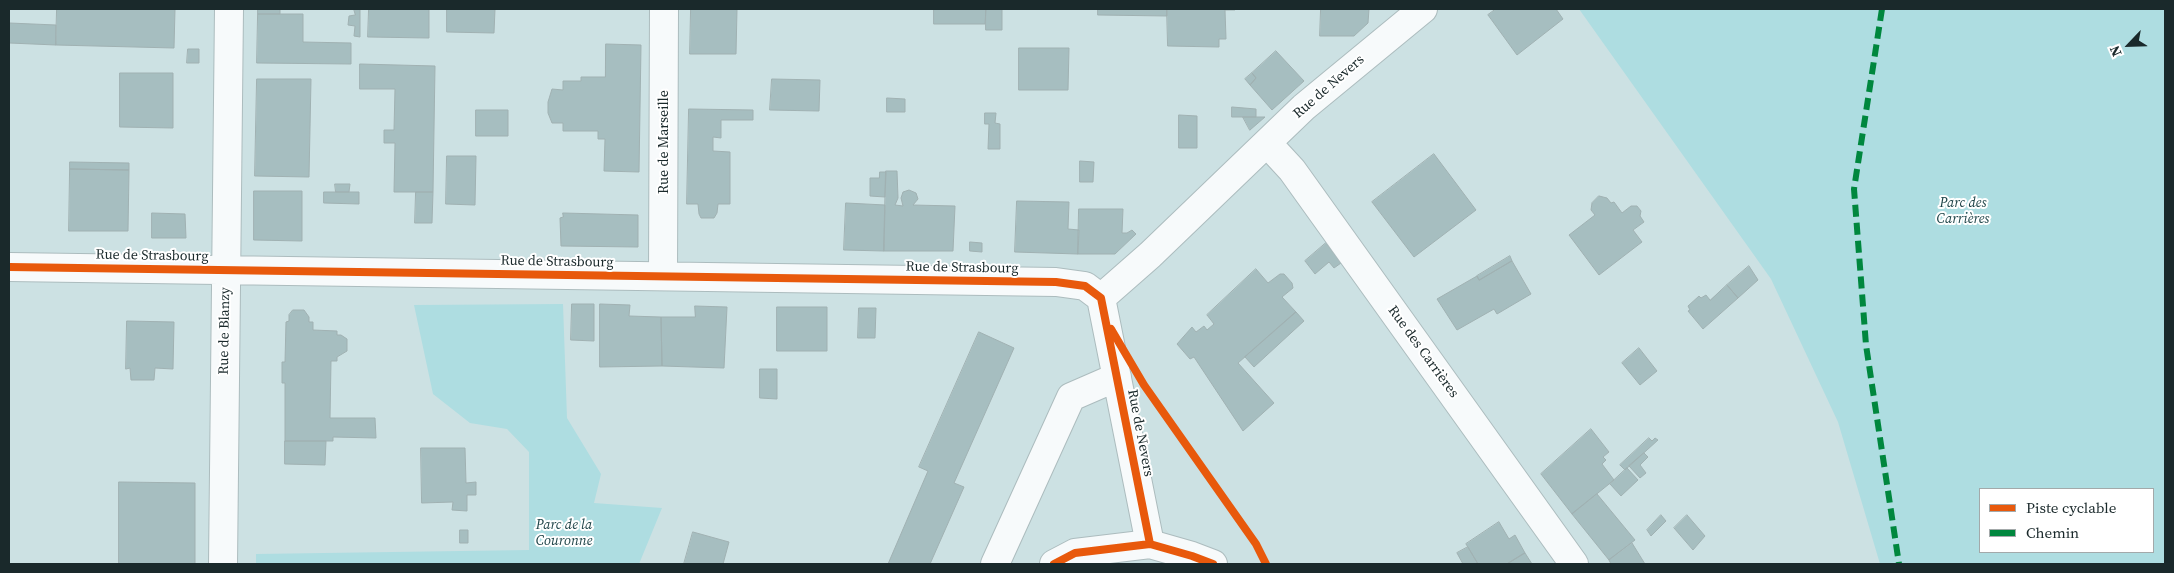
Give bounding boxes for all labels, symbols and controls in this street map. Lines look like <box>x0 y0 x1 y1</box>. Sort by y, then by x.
north arrow <box>2104 20 2154 70</box>
text: N <box>2104 42 2127 60</box>
street label: Rue de Nevers <box>1290 52 1368 122</box>
street label: Rue de Marseille <box>656 90 672 194</box>
park label: Parc des Carrières <box>1937 195 1989 228</box>
street label: Rue de Strasbourg <box>95 247 209 265</box>
street label: Rue de Strasbourg <box>500 253 614 271</box>
street label: Rue de Strasbourg <box>905 259 1019 277</box>
street label: Rue de Blanzy <box>216 287 234 375</box>
street label: Rue des Carrières <box>1384 303 1462 401</box>
street label: Rue de Nevers <box>1123 388 1157 478</box>
legend <box>1979 488 2154 553</box>
text: Piste cyclable <box>2026 497 2116 518</box>
park label: Parc de la Couronne <box>536 517 592 550</box>
text: Chemin <box>2026 522 2079 543</box>

